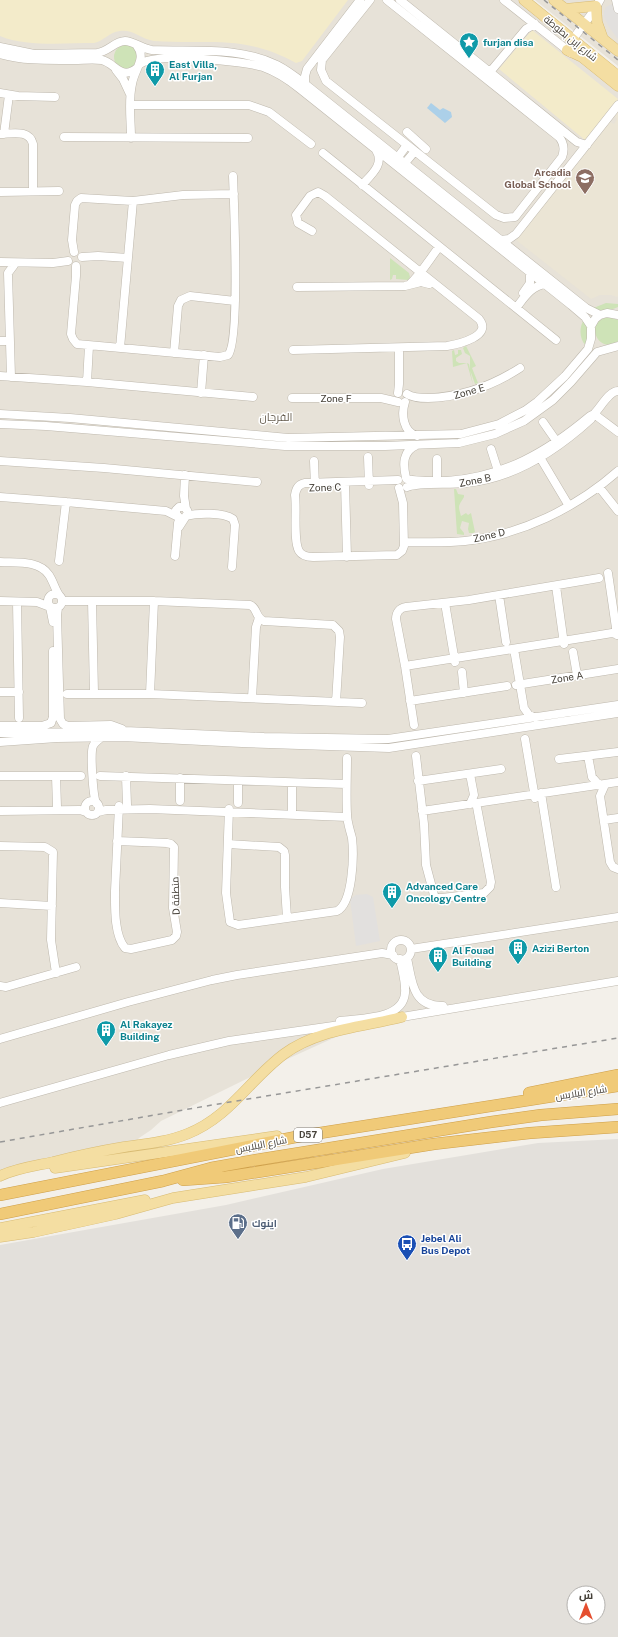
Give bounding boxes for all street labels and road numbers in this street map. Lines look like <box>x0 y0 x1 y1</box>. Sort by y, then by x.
street label: شارع إبن بطوطة <box>541 13 600 64</box>
street label: Zone E <box>452 381 486 401</box>
street label: Zone F <box>320 392 352 404</box>
street label: Zone B <box>458 471 492 489</box>
street label: Zone C <box>309 480 342 494</box>
street label: Zone D <box>472 525 506 545</box>
street label: Zone A <box>550 669 584 685</box>
street label: D منطقة <box>168 877 182 915</box>
street label: شارع اليلايس <box>554 1082 608 1103</box>
road number: D57 <box>294 1128 322 1142</box>
street label: شارع اليلايس <box>234 1133 288 1156</box>

